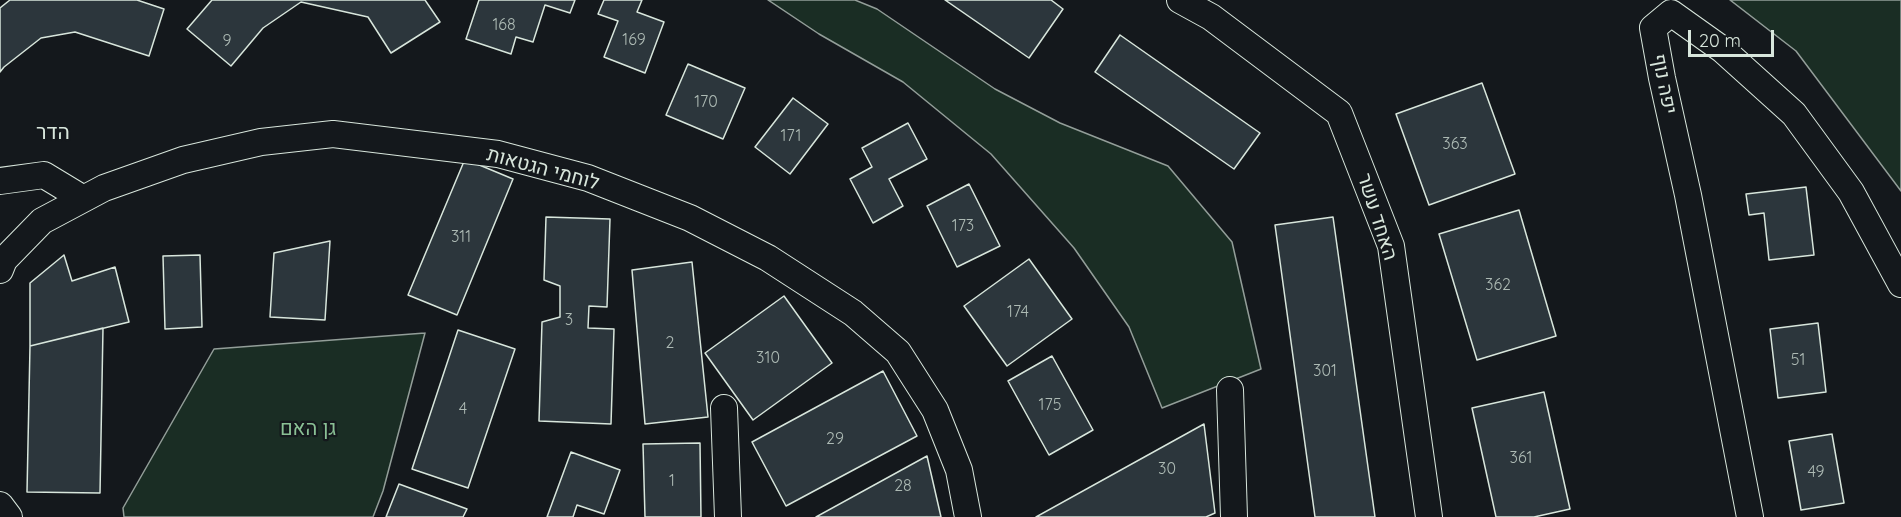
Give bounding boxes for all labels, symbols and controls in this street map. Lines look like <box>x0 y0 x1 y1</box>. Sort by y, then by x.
house number: 168 <box>492 15 516 35</box>
scale bar <box>1691 18 1776 56</box>
text: 20 m <box>1699 29 1741 52</box>
house number: 169 <box>622 30 646 50</box>
house number: 9 <box>223 31 231 51</box>
street label: יפה נוף <box>1646 52 1682 116</box>
house number: 170 <box>694 92 718 112</box>
district label: הדר <box>36 120 70 146</box>
house number: 171 <box>781 126 801 146</box>
house number: 363 <box>1442 134 1468 154</box>
street label: לוחמי הגטאות <box>484 142 602 196</box>
street label: האחד עשר <box>1352 171 1402 263</box>
house number: 173 <box>952 216 974 236</box>
house number: 311 <box>451 227 471 247</box>
house number: 362 <box>1485 275 1511 295</box>
house number: 174 <box>1007 302 1029 322</box>
house number: 3 <box>565 310 573 330</box>
house number: 2 <box>666 333 674 353</box>
house number: 310 <box>756 348 780 368</box>
house number: 51 <box>1791 350 1805 370</box>
house number: 301 <box>1313 361 1337 381</box>
house number: 175 <box>1039 395 1061 415</box>
house number: 4 <box>459 399 467 419</box>
park label: גן האם <box>280 417 336 441</box>
house number: 29 <box>826 429 844 449</box>
house number: 361 <box>1510 448 1532 468</box>
house number: 30 <box>1158 459 1176 479</box>
house number: 49 <box>1807 462 1825 482</box>
house number: 1 <box>669 471 675 491</box>
house number: 28 <box>894 476 912 496</box>

